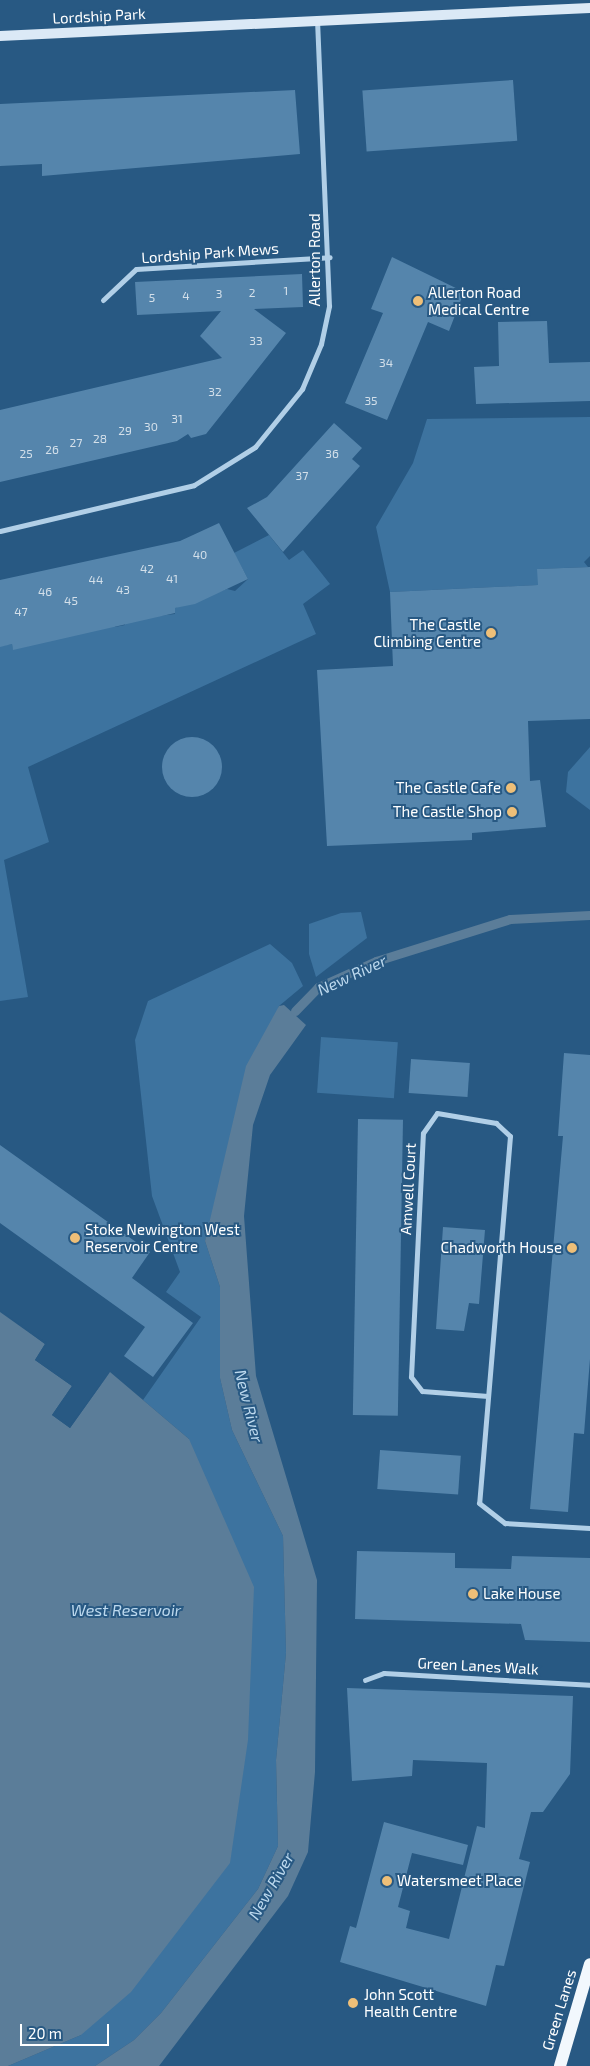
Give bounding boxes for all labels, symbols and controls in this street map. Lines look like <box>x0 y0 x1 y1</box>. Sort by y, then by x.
street label: Lordship Park <box>52 5 146 27</box>
street label: Allerton Road <box>306 213 324 307</box>
street label: Lordship Park Mews <box>141 239 279 267</box>
place label: Allerton Road Medical Centre <box>428 283 530 318</box>
house number: 1 <box>284 284 288 298</box>
house number: 2 <box>249 286 255 300</box>
house number: 3 <box>216 287 222 301</box>
house number: 4 <box>182 289 190 303</box>
house number: 5 <box>149 291 155 305</box>
marker: Allerton Road Medical Centre <box>412 295 424 307</box>
house number: 33 <box>249 334 263 348</box>
house number: 34 <box>379 356 393 370</box>
house number: 32 <box>208 385 222 399</box>
house number: 35 <box>364 394 378 408</box>
house number: 31 <box>171 412 183 426</box>
house number: 30 <box>144 420 158 434</box>
house number: 29 <box>118 424 132 438</box>
house number: 28 <box>93 432 107 446</box>
house number: 27 <box>70 436 82 450</box>
house number: 26 <box>45 443 59 457</box>
house number: 25 <box>19 447 33 461</box>
house number: 36 <box>325 447 339 461</box>
house number: 37 <box>296 469 308 483</box>
house number: 40 <box>193 548 207 562</box>
house number: 42 <box>140 562 154 576</box>
house number: 41 <box>166 572 178 586</box>
house number: 44 <box>89 573 103 587</box>
house number: 43 <box>116 583 130 597</box>
house number: 46 <box>38 585 52 599</box>
house number: 45 <box>64 594 78 608</box>
house number: 47 <box>14 605 28 619</box>
place label: The Castle Climbing Centre <box>374 615 481 650</box>
marker: The Castle Climbing Centre <box>485 627 497 639</box>
place label: The Castle Cafe <box>396 779 501 797</box>
marker: The Castle Cafe <box>505 782 517 794</box>
place label: The Castle Shop <box>393 803 502 821</box>
marker: The Castle Shop <box>506 806 518 818</box>
water label: New River <box>314 951 390 999</box>
street label: Amwell Court <box>397 1142 419 1236</box>
place label: Stoke Newington West Reservoir Centre <box>85 1220 240 1255</box>
marker: Stoke Newington West Reservoir Centre <box>69 1232 81 1244</box>
place label: Chadworth House <box>441 1239 562 1257</box>
marker: Chadworth House <box>566 1242 578 1254</box>
water label: New River <box>231 1368 267 1444</box>
place label: Lake House <box>483 1585 561 1603</box>
marker: Lake House <box>467 1588 479 1600</box>
water label: West Reservoir <box>71 1600 181 1620</box>
street label: Green Lanes Walk <box>417 1654 539 1678</box>
water label: New River <box>244 1849 298 1923</box>
place label: Watersmeet Place <box>397 1872 522 1890</box>
marker: Watersmeet Place <box>381 1875 393 1887</box>
street label: Green Lanes <box>538 1967 580 2053</box>
place label: John Scott Health Centre <box>364 1985 457 2020</box>
marker: John Scott Health Centre <box>346 1996 360 2010</box>
scale bar <box>22 2014 111 2046</box>
text: 20 m <box>28 2024 62 2042</box>

